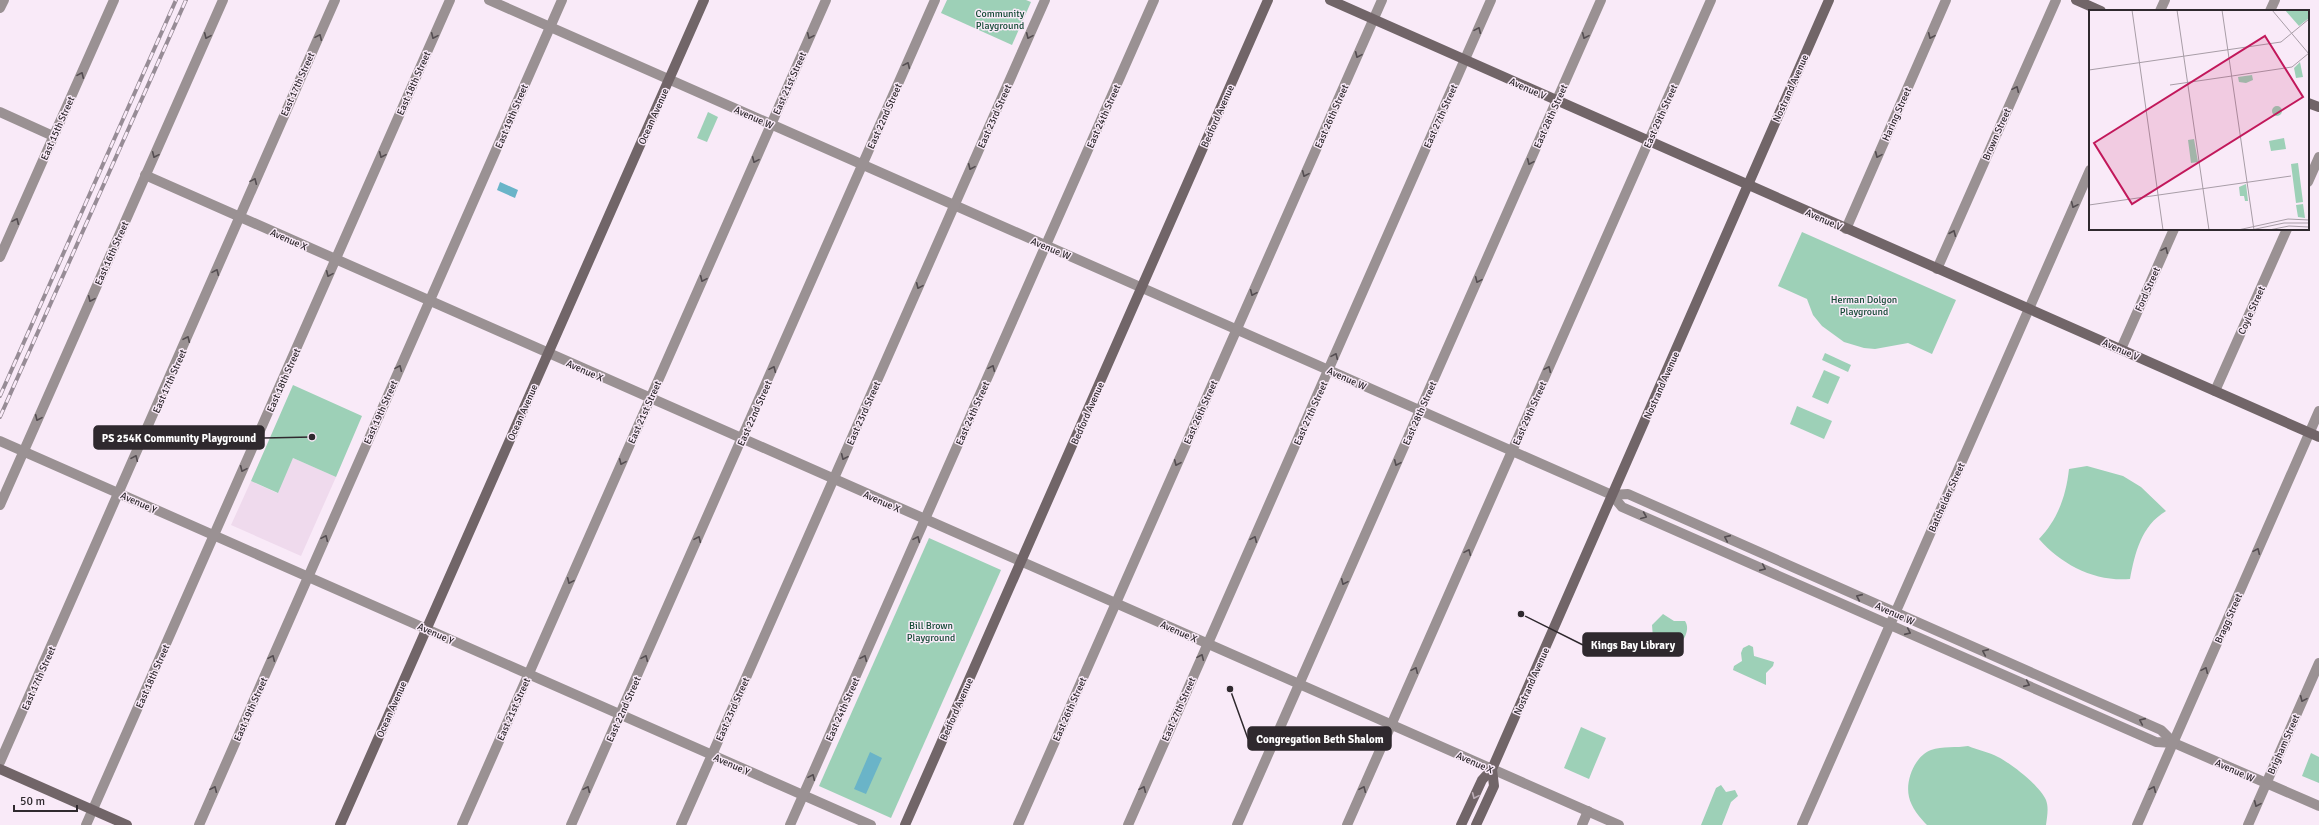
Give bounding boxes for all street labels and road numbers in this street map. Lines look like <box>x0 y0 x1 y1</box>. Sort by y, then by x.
street label: East 18th Street <box>394 49 434 117</box>
street label: East 17th Street <box>278 50 318 118</box>
street label: East 21st Street <box>771 50 809 117</box>
street label: Nostrand Avenue <box>1771 53 1811 124</box>
street label: Avenue V <box>1507 75 1548 102</box>
street label: East 22nd Street <box>865 81 905 151</box>
street label: East 19th Street <box>493 82 531 150</box>
street label: East 23rd Street <box>975 82 1015 150</box>
street label: East 24th Street <box>1084 82 1124 150</box>
street label: East 26th Street <box>1312 82 1352 150</box>
street label: East 27th Street <box>1421 82 1461 150</box>
street label: East 28th Street <box>1531 82 1571 150</box>
street label: East 29th Street <box>1641 82 1681 150</box>
street label: Bedford Avenue <box>1199 83 1237 150</box>
street label: Haring Street <box>1880 85 1914 143</box>
street label: Ocean Avenue <box>636 86 672 146</box>
street label: East 15th Street <box>38 94 78 162</box>
street label: Avenue W <box>732 104 776 132</box>
street label: Brown Street <box>1980 106 2014 162</box>
street label: Avenue V <box>1803 206 1844 233</box>
street label: East 16th Street <box>92 219 132 287</box>
street label: Avenue X <box>268 226 309 253</box>
street label: Avenue W <box>1029 235 1073 263</box>
street label: Ford Street <box>2133 265 2163 313</box>
street label: Coyle Street <box>2236 284 2268 336</box>
street label: Avenue V <box>2100 336 2141 363</box>
street label: East 18th Street <box>264 346 304 414</box>
street label: East 17th Street <box>150 347 190 415</box>
street label: Nostrand Avenue <box>1642 350 1682 421</box>
street label: Avenue X <box>564 357 605 384</box>
street label: Avenue W <box>1325 365 1369 393</box>
street label: East 19th Street <box>361 378 401 446</box>
street label: East 22nd Street <box>735 378 775 448</box>
street label: East 26th Street <box>1181 378 1221 446</box>
street label: East 21st Street <box>626 379 664 446</box>
street label: East 23rd Street <box>844 379 884 447</box>
street label: East 24th Street <box>953 379 993 447</box>
street label: East 27th Street <box>1291 379 1331 447</box>
street label: East 28th Street <box>1400 379 1440 447</box>
street label: East 29th Street <box>1510 379 1550 447</box>
street label: Bedford Avenue <box>1069 380 1107 447</box>
street label: Ocean Avenue <box>505 382 541 442</box>
street label: Batchelder Street <box>1926 460 1968 534</box>
street label: Avenue X <box>861 488 902 515</box>
street label: Avenue Y <box>119 490 159 516</box>
street label: Bragg Street <box>2213 591 2245 645</box>
street label: Avenue W <box>1873 600 1917 628</box>
street label: Avenue X <box>1158 618 1199 645</box>
street label: Avenue Y <box>416 621 456 647</box>
street label: East 18th Street <box>133 642 173 710</box>
street label: East 17th Street <box>19 644 59 712</box>
street label: Nostrand Avenue <box>1512 646 1552 717</box>
street label: East 22nd Street <box>604 674 644 744</box>
street label: East 19th Street <box>231 675 271 743</box>
street label: East 23rd Street <box>713 675 753 743</box>
street label: East 24th Street <box>823 675 863 743</box>
street label: East 26th Street <box>1050 675 1090 743</box>
street label: East 27th Street <box>1159 675 1199 743</box>
street label: East 21st Street <box>495 676 533 743</box>
street label: Bedford Avenue <box>938 676 976 743</box>
street label: Ocean Avenue <box>374 679 410 739</box>
street label: Brigham Street <box>2265 712 2303 776</box>
street label: Avenue X <box>1454 749 1495 776</box>
street label: Avenue Y <box>712 752 752 778</box>
street label: Avenue W <box>2213 757 2257 785</box>

